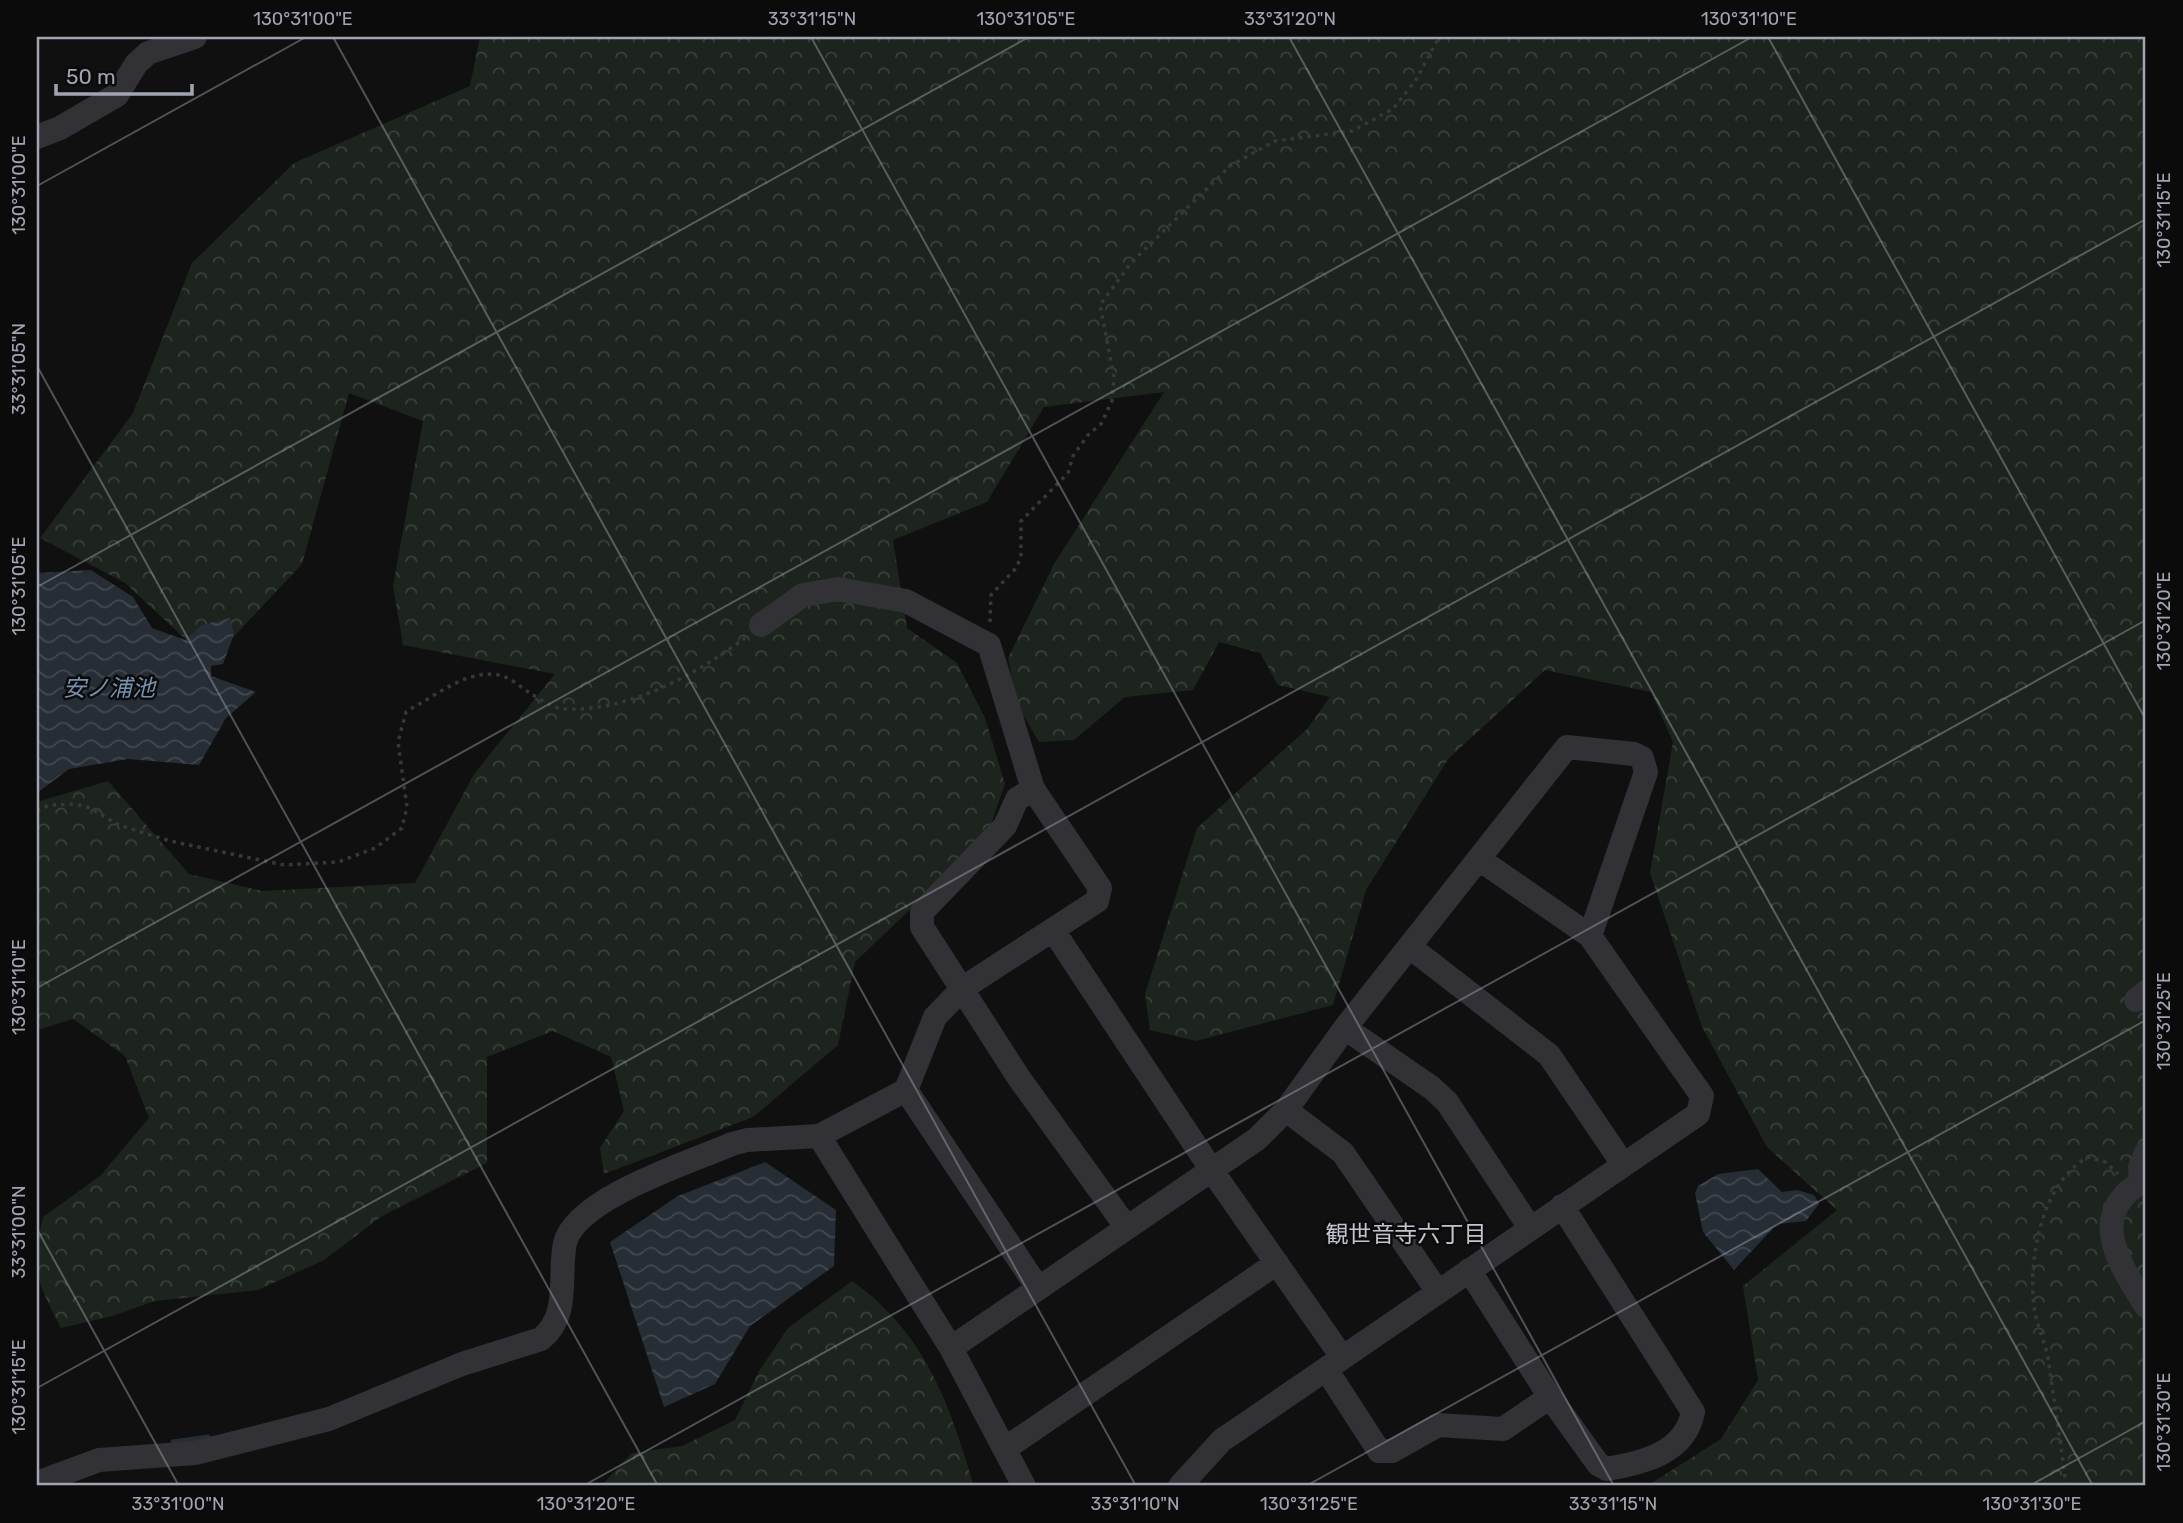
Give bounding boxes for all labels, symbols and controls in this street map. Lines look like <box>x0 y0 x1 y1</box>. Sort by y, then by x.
text: 130°31'00"E <box>253 8 353 30</box>
text: 33°31'15"N <box>768 8 856 30</box>
text: 130°31'05"E <box>977 8 1075 30</box>
text: 33°31'20"N <box>1244 8 1336 30</box>
text: 130°31'10"E <box>1701 8 1797 30</box>
scale bar <box>56 52 192 96</box>
text: 50 m <box>66 64 116 89</box>
text: 130°31'00"E <box>8 135 30 235</box>
text: 130°31'15"E <box>2153 172 2175 268</box>
text: 33°31'05"N <box>8 323 30 415</box>
text: 130°31'05"E <box>8 537 30 635</box>
text: 130°31'20"E <box>2153 572 2175 670</box>
water label: 安ノ浦池 <box>63 674 157 702</box>
text: 130°31'10"E <box>8 939 30 1035</box>
text: 130°31'25"E <box>2153 972 2175 1070</box>
text: 33°31'00"N <box>8 1186 30 1278</box>
district label: 観世音寺六丁目 <box>1326 1220 1487 1248</box>
text: 130°31'15"E <box>8 1339 30 1435</box>
text: 130°31'30"E <box>2153 1373 2175 1471</box>
text: 33°31'00"N <box>132 1493 224 1515</box>
text: 130°31'20"E <box>537 1493 635 1515</box>
text: 33°31'10"N <box>1090 1493 1180 1515</box>
text: 130°31'25"E <box>1260 1493 1358 1515</box>
text: 33°31'15"N <box>1569 1493 1657 1515</box>
text: 130°31'30"E <box>1983 1493 2081 1515</box>

